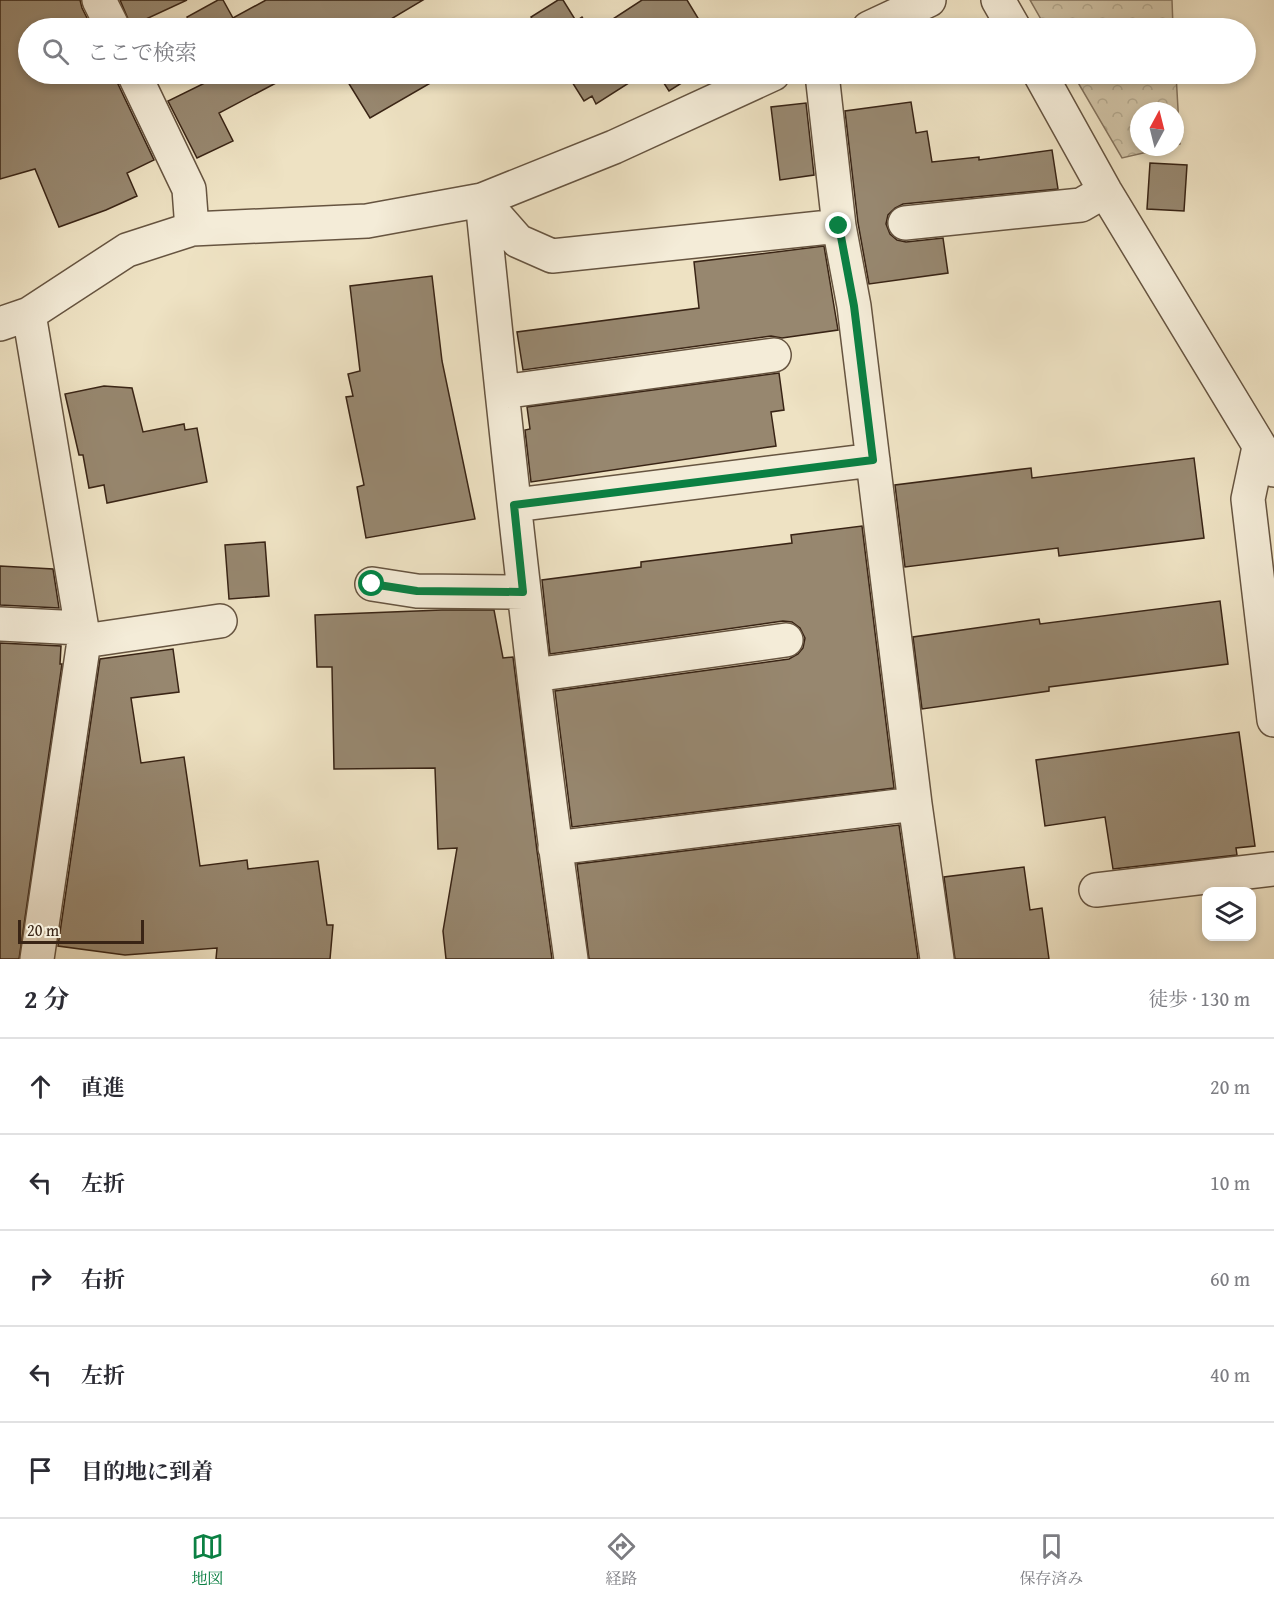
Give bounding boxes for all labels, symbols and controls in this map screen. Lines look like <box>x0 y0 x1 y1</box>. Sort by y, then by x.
search box <box>18 18 1256 84</box>
icon: search <box>39 35 72 68</box>
text: ここで検索 <box>87 36 197 68</box>
north arrow <box>1130 102 1184 156</box>
route end <box>825 212 851 238</box>
route start <box>358 570 384 596</box>
map controls <box>1202 887 1256 941</box>
button: layers <box>1202 887 1256 941</box>
scale bar <box>18 917 144 944</box>
text: 20 m <box>27 918 59 942</box>
text: 2 分 <box>24 979 69 1018</box>
text: 徒歩 · 130 m <box>1148 984 1250 1013</box>
icon: ahead <box>24 1070 57 1103</box>
text: 直進 <box>81 1071 125 1103</box>
text: 20 m <box>1210 1072 1250 1101</box>
icon: left <box>24 1166 57 1199</box>
text: 左折 <box>81 1167 125 1199</box>
text: 10 m <box>1210 1168 1250 1197</box>
icon: right <box>24 1262 57 1295</box>
text: 右折 <box>81 1263 125 1295</box>
text: 60 m <box>1210 1264 1250 1293</box>
icon: left <box>24 1358 57 1391</box>
text: 左折 <box>81 1359 125 1391</box>
text: 40 m <box>1210 1360 1250 1389</box>
icon: arrive <box>24 1454 57 1487</box>
text: 目的地に到着 <box>81 1455 213 1487</box>
tab: 地図 <box>191 1530 224 1590</box>
tab: 経路 <box>605 1530 638 1590</box>
tab: 保存済み <box>1019 1530 1083 1590</box>

